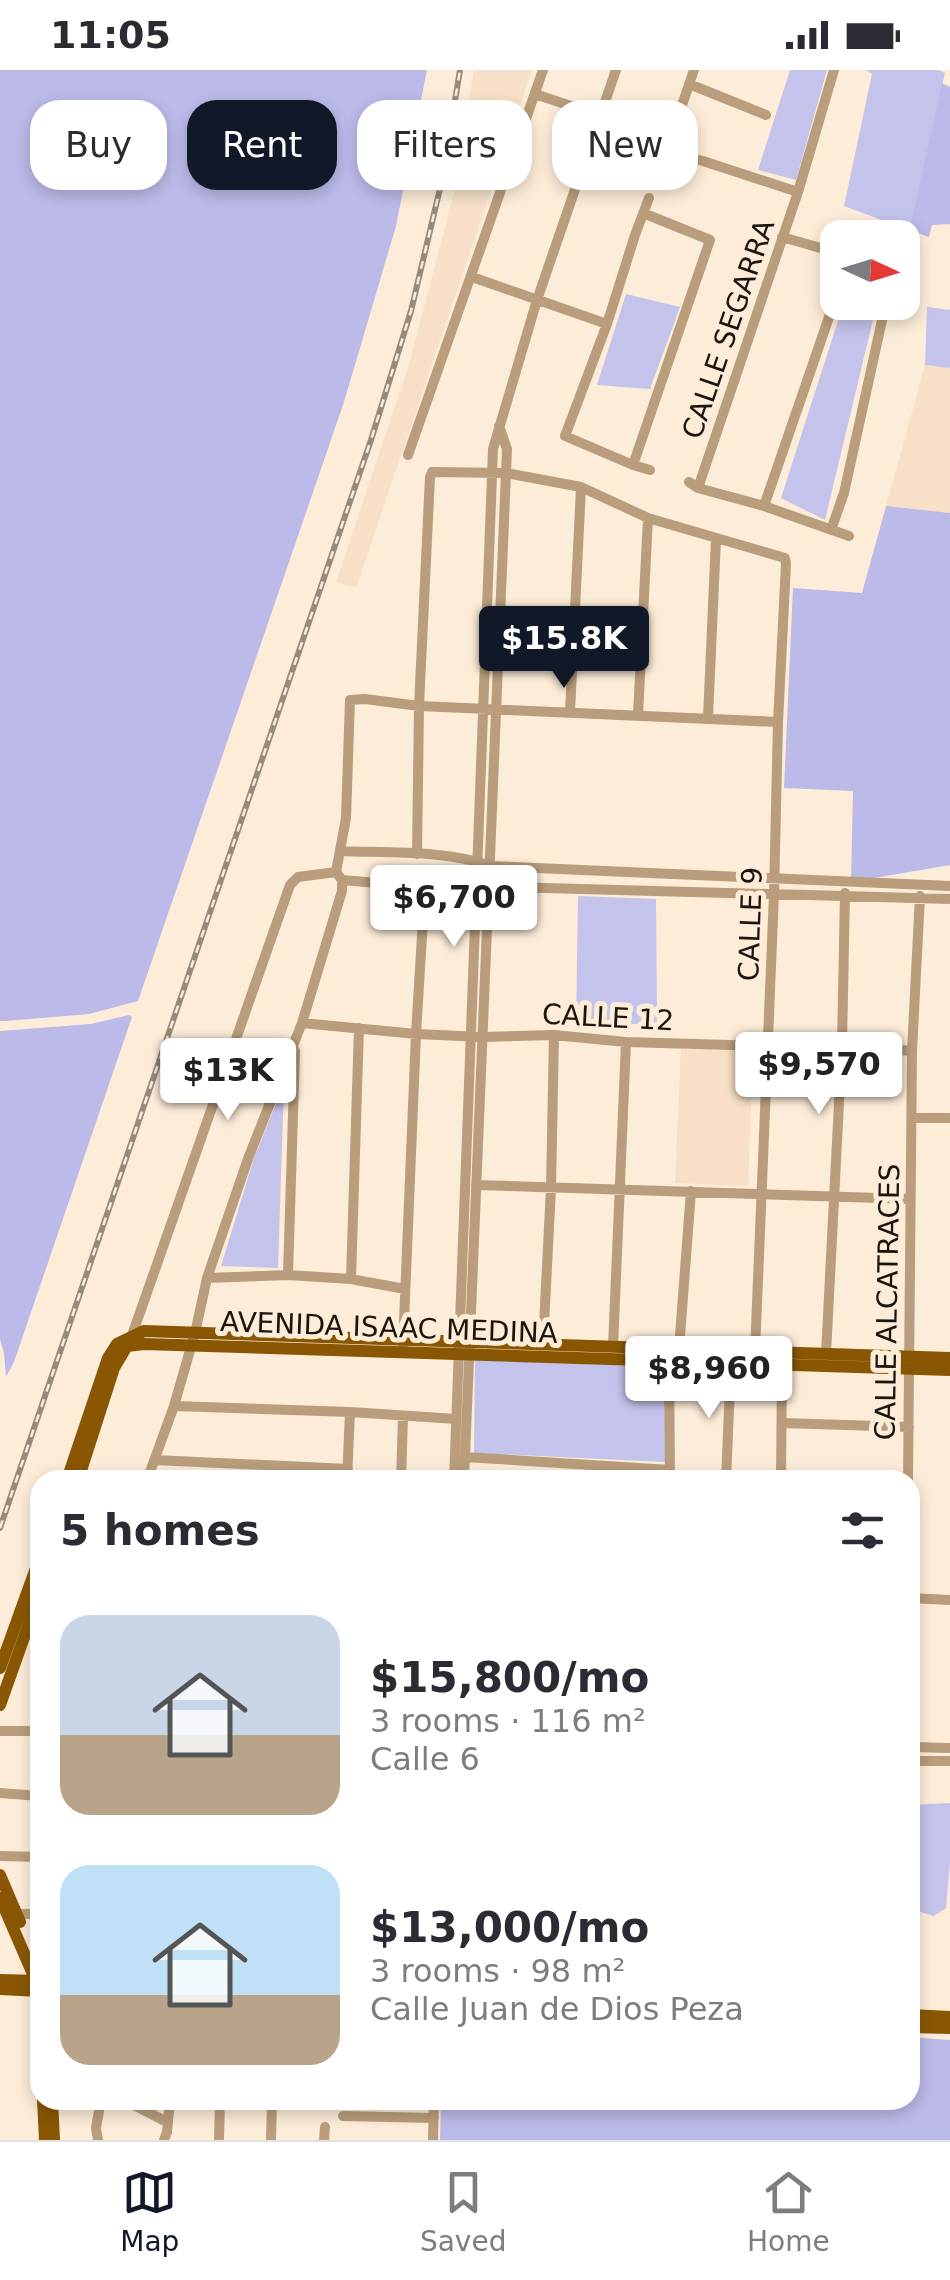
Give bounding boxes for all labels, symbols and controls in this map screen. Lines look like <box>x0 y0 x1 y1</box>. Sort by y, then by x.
text: 11:05 <box>50 13 171 57</box>
chip: Buy <box>30 100 167 190</box>
chip: Rent <box>187 100 337 190</box>
chip: Filters <box>357 100 532 190</box>
chip: New <box>552 100 698 190</box>
street label: CALLE SEGARRA <box>675 215 781 443</box>
north arrow <box>820 220 920 320</box>
map controls <box>820 220 920 320</box>
pin: $15.8K <box>483 606 645 691</box>
text: $15.8K <box>501 619 627 657</box>
pin: $6,700 <box>373 865 535 950</box>
street label: CALLE 9 <box>732 866 769 982</box>
text: $6,700 <box>392 878 516 916</box>
street label: CALLE 12 <box>541 998 675 1037</box>
pin: $9,570 <box>738 1032 900 1117</box>
pin: $13K <box>169 1038 287 1123</box>
text: $9,570 <box>757 1045 881 1083</box>
text: $13K <box>182 1051 274 1089</box>
street label: CALLE ALCATRACES <box>869 1163 906 1441</box>
street label: AVENIDA ISAAC MEDINA <box>220 1305 558 1350</box>
pin: $8,960 <box>628 1336 790 1421</box>
text: $8,960 <box>647 1349 771 1387</box>
icon: filters <box>835 1503 890 1558</box>
text: 5 homes <box>60 1506 260 1555</box>
text: $15,800/mo <box>370 1653 649 1702</box>
icon: home <box>140 1655 260 1775</box>
text: 3 rooms · 116 m² <box>370 1702 646 1740</box>
text: Calle 6 <box>370 1740 480 1778</box>
text: $13,000/mo <box>370 1903 649 1952</box>
icon: home <box>140 1905 260 2025</box>
text: 3 rooms · 98 m² <box>370 1952 625 1990</box>
text: Calle Juan de Dios Peza <box>370 1990 744 2028</box>
tab: Map <box>120 2165 179 2258</box>
tab: Saved <box>420 2165 506 2258</box>
tab: Home <box>747 2165 830 2258</box>

